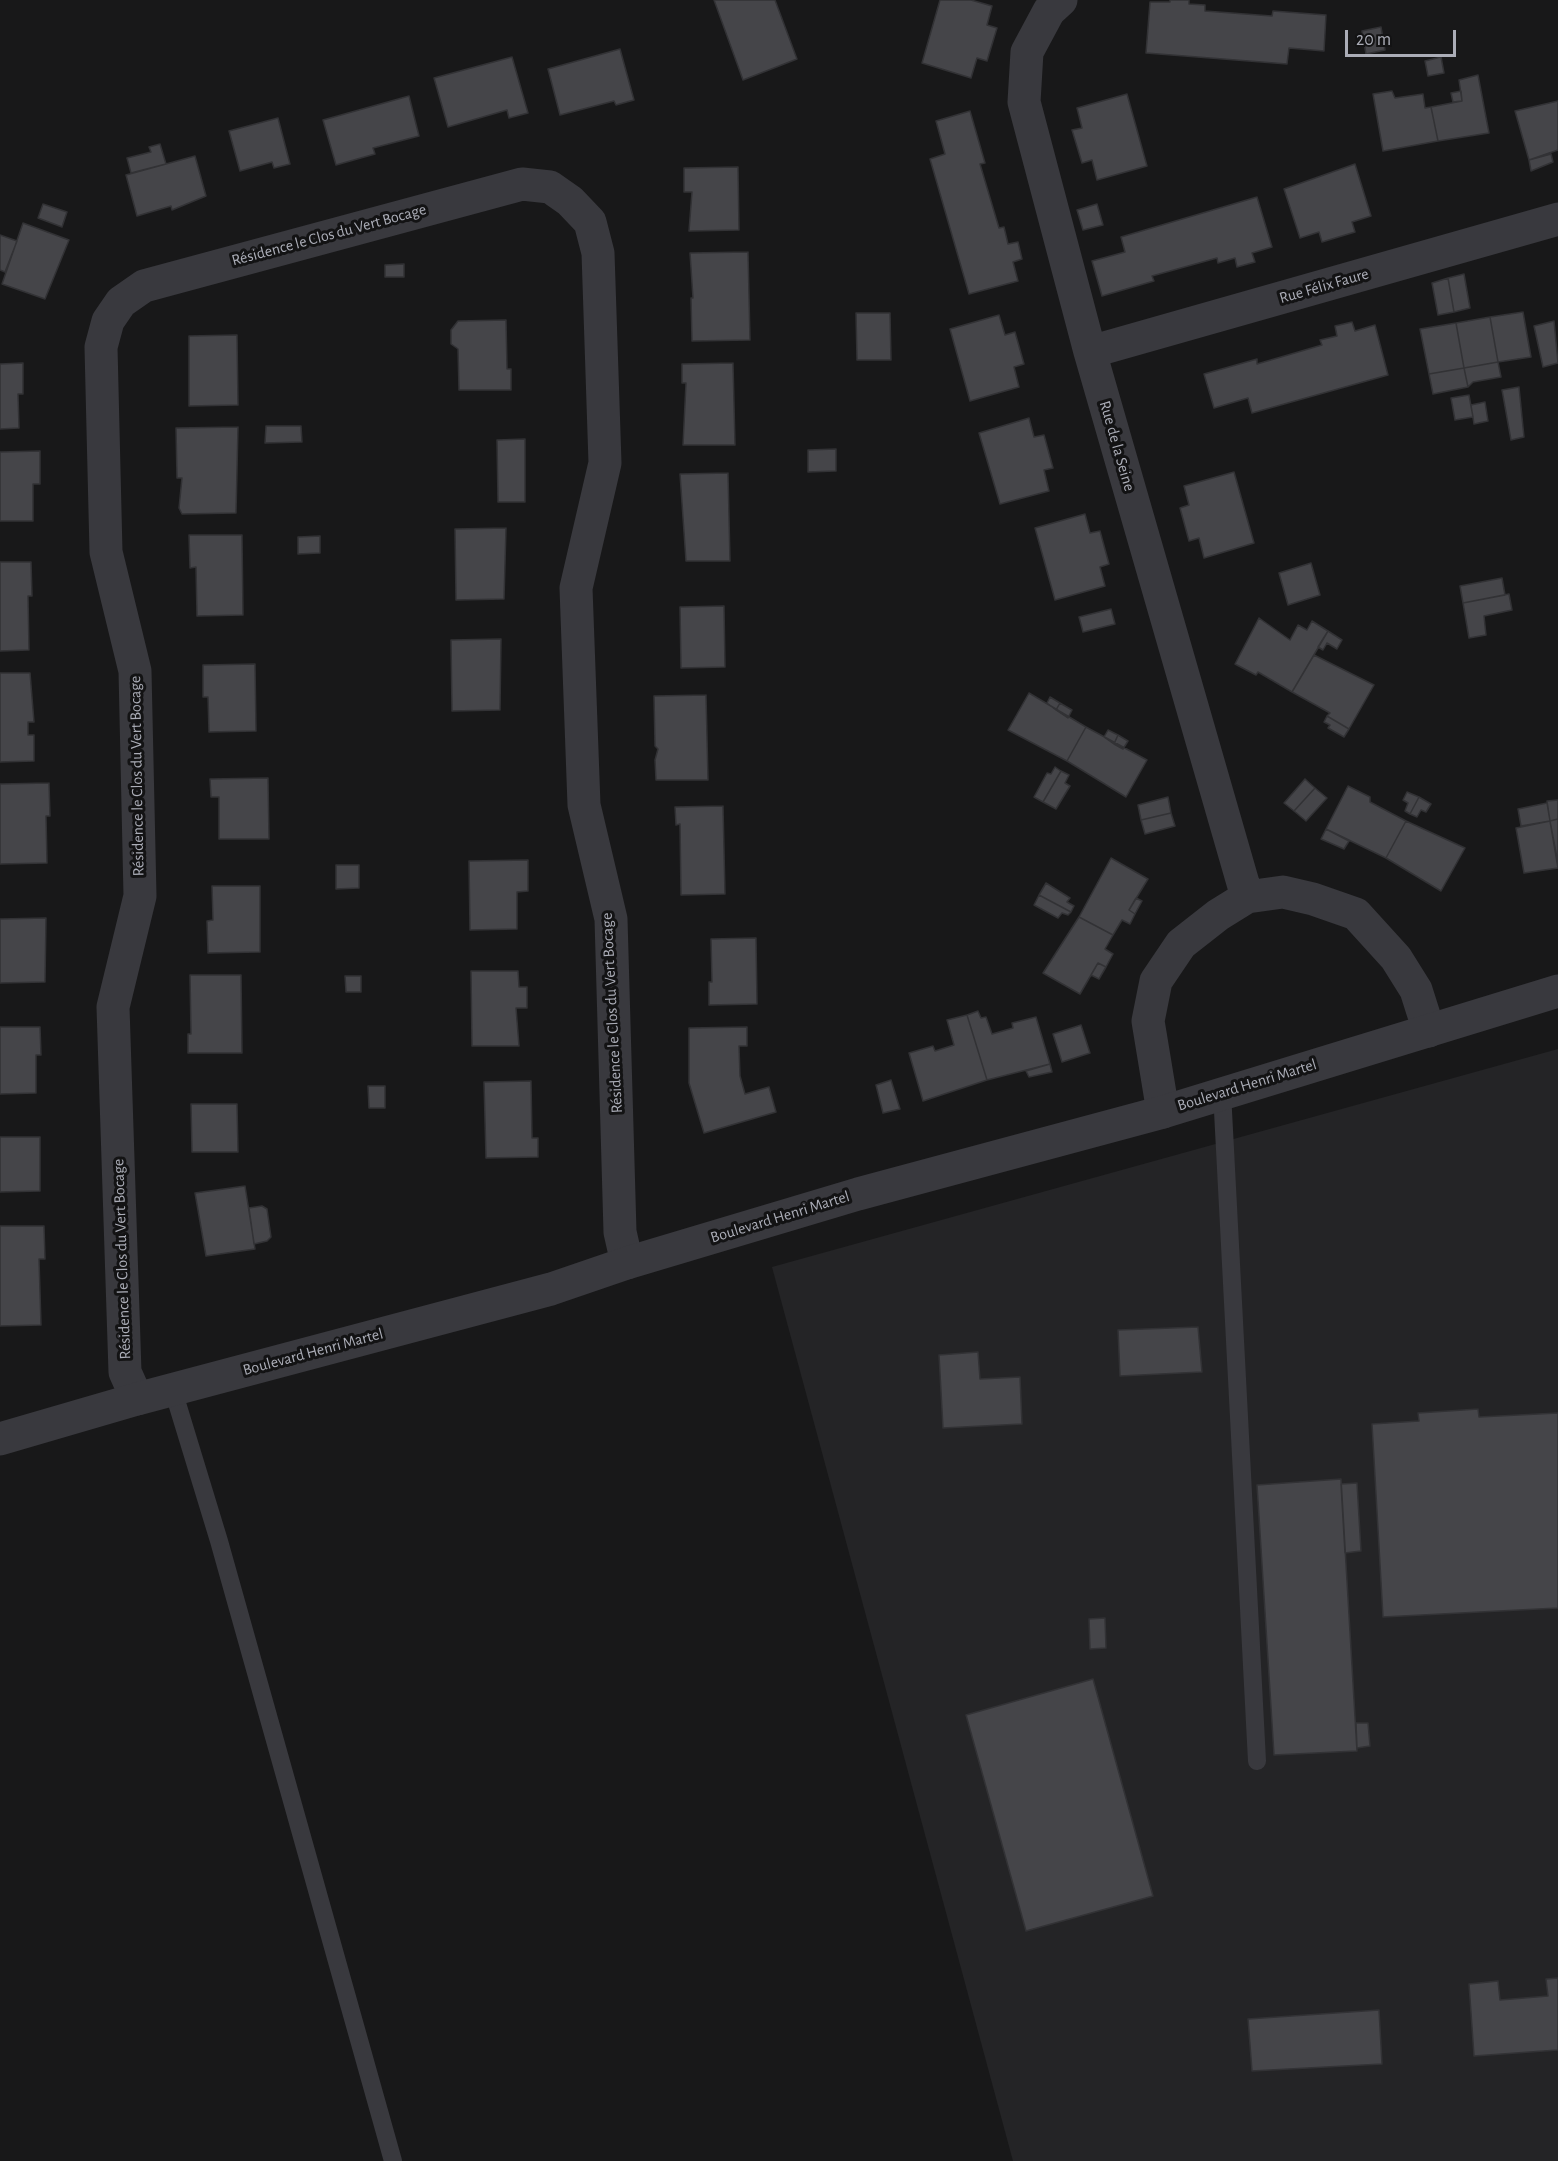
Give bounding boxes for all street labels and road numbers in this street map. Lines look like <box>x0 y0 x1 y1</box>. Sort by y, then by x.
street label: Résidence le Clos du Vert Bocage <box>230 200 428 270</box>
street label: Rue Félix Faure <box>1277 264 1371 308</box>
street label: Rue de la Seine <box>1095 399 1139 493</box>
street label: Résidence le Clos du Vert Bocage <box>126 675 148 877</box>
street label: Résidence le Clos du Vert Bocage <box>597 912 627 1114</box>
street label: Boulevard Henri Martel <box>1175 1055 1319 1115</box>
street label: Résidence le Clos du Vert Bocage <box>109 1158 135 1360</box>
street label: Boulevard Henri Martel <box>708 1187 852 1247</box>
street label: Boulevard Henri Martel <box>241 1324 385 1380</box>

